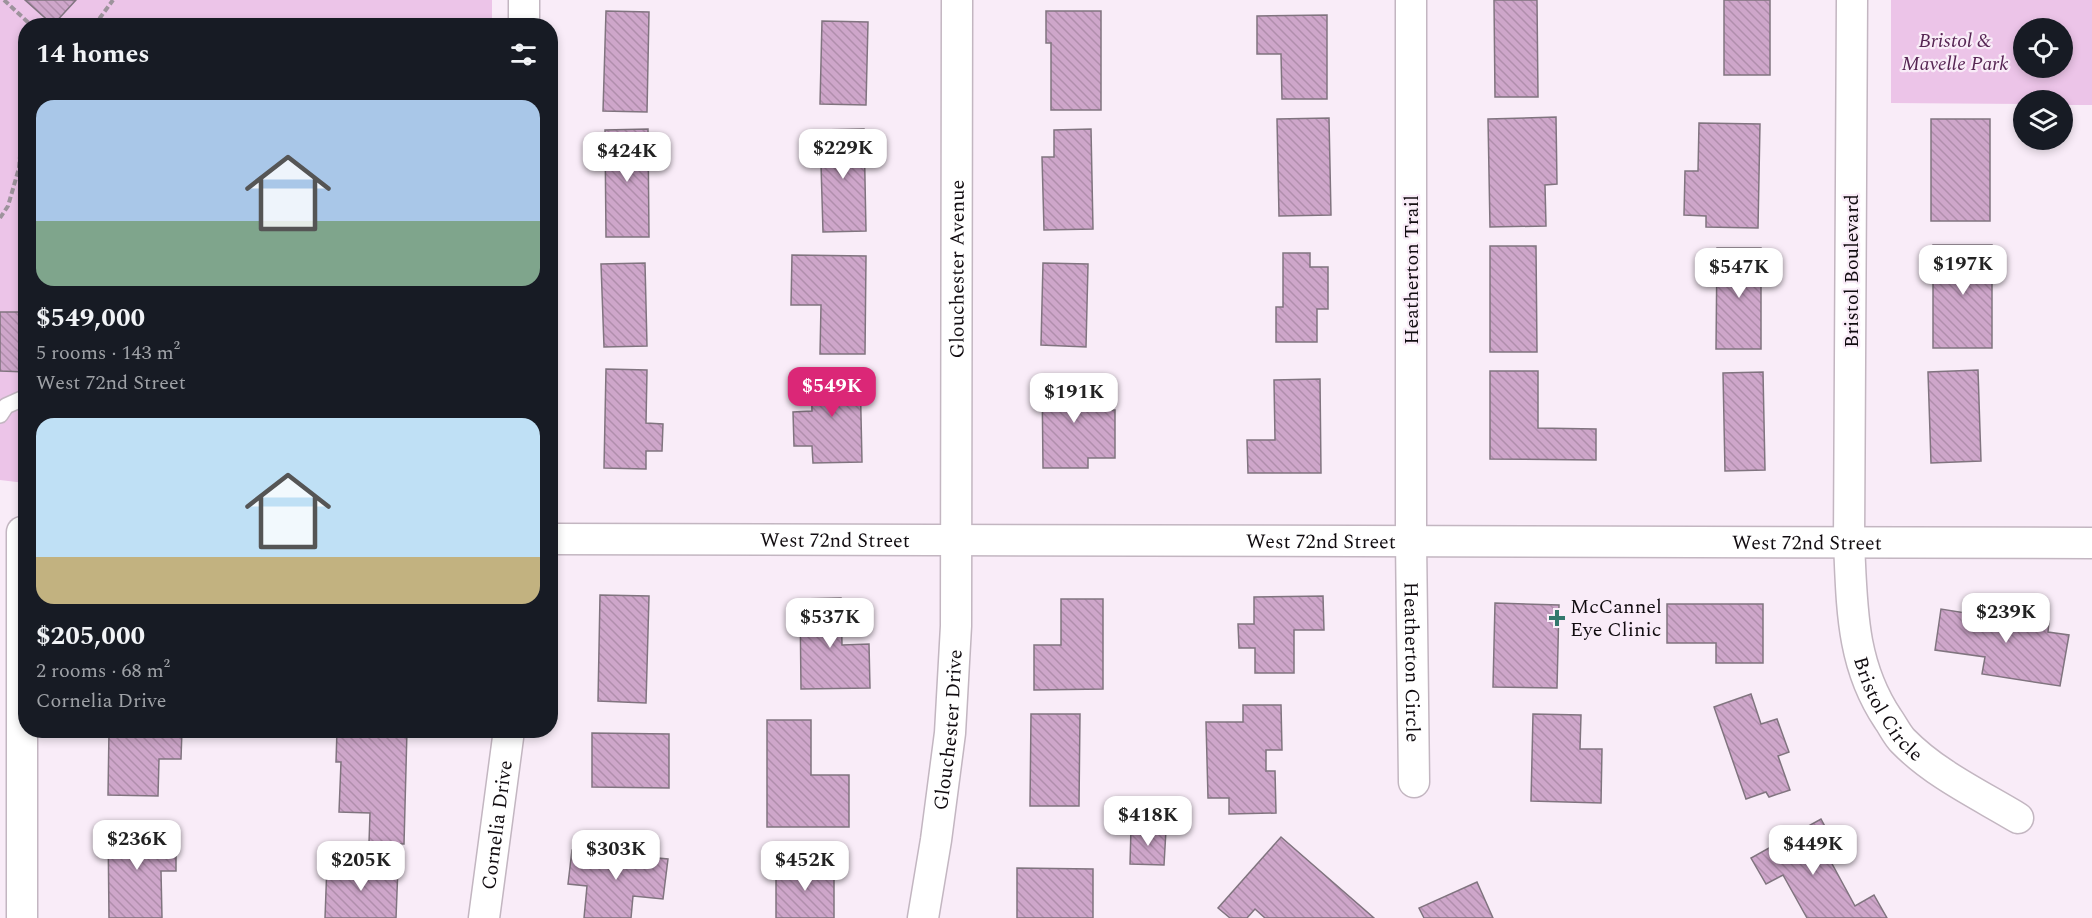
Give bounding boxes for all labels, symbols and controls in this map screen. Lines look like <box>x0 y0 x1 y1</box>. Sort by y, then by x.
map controls <box>2013 18 2073 150</box>
button: locate <box>2013 18 2073 78</box>
park label: Bristol & Mavelle Park <box>1901 26 2009 79</box>
text: 14 homes <box>36 34 150 74</box>
icon: filters <box>507 38 540 71</box>
button: layers <box>2013 90 2073 150</box>
pin: $229K <box>801 129 885 180</box>
pin: $424K <box>585 132 669 183</box>
text: $229K <box>813 133 873 163</box>
text: $424K <box>597 136 657 166</box>
icon: home <box>234 139 342 247</box>
street label: Glouchester Avenue <box>942 180 973 358</box>
street label: Bristol Boulevard <box>1837 194 1867 348</box>
street label: Heatherton Trail <box>1397 195 1427 345</box>
pin: $197K <box>1921 245 2005 296</box>
pin: $547K <box>1697 248 1781 299</box>
text: $197K <box>1933 249 1993 279</box>
text: $547K <box>1709 252 1769 282</box>
text: $549,000 <box>36 298 145 338</box>
text: 5 rooms · 143 m² <box>36 338 180 368</box>
pin: $549K <box>790 367 874 418</box>
text: West 72nd Street <box>36 368 186 398</box>
text: $549K <box>802 371 862 401</box>
pin: $191K <box>1032 373 1116 424</box>
text: $191K <box>1044 377 1104 407</box>
icon: home <box>234 457 342 565</box>
street label: West 72nd Street <box>760 526 910 556</box>
street label: West 72nd Street <box>1246 527 1396 557</box>
street label: West 72nd Street <box>1732 528 1882 558</box>
street label: Heatherton Circle <box>1396 582 1428 742</box>
place label: McCannel Eye Clinic <box>1570 592 1662 645</box>
pin: $239K <box>1964 593 2048 644</box>
text: $239K <box>1976 597 2036 627</box>
pin: $537K <box>788 598 872 649</box>
text: $537K <box>800 602 860 632</box>
marker: McCannel Eye Clinic <box>1548 609 1566 627</box>
text: $205,000 <box>36 616 145 656</box>
street label: Glouchester Drive <box>926 649 971 812</box>
street label: Bristol Circle <box>1845 653 1930 769</box>
text: 2 rooms · 68 m² <box>36 656 170 686</box>
text: Cornelia Drive <box>36 686 166 716</box>
street label: Cornelia Drive <box>474 758 521 892</box>
pin: $418K <box>1106 796 1190 847</box>
text: $418K <box>1118 800 1178 830</box>
pin: $236K <box>95 820 179 871</box>
text: $236K <box>107 824 167 854</box>
pin: $449K <box>1771 825 1855 876</box>
text: $449K <box>1783 829 1843 859</box>
pin: $303K <box>574 830 658 881</box>
text: $303K <box>586 834 646 864</box>
pin: $205K <box>319 841 403 892</box>
pin: $452K <box>763 841 847 892</box>
text: $205K <box>331 845 391 875</box>
text: $452K <box>775 845 835 875</box>

